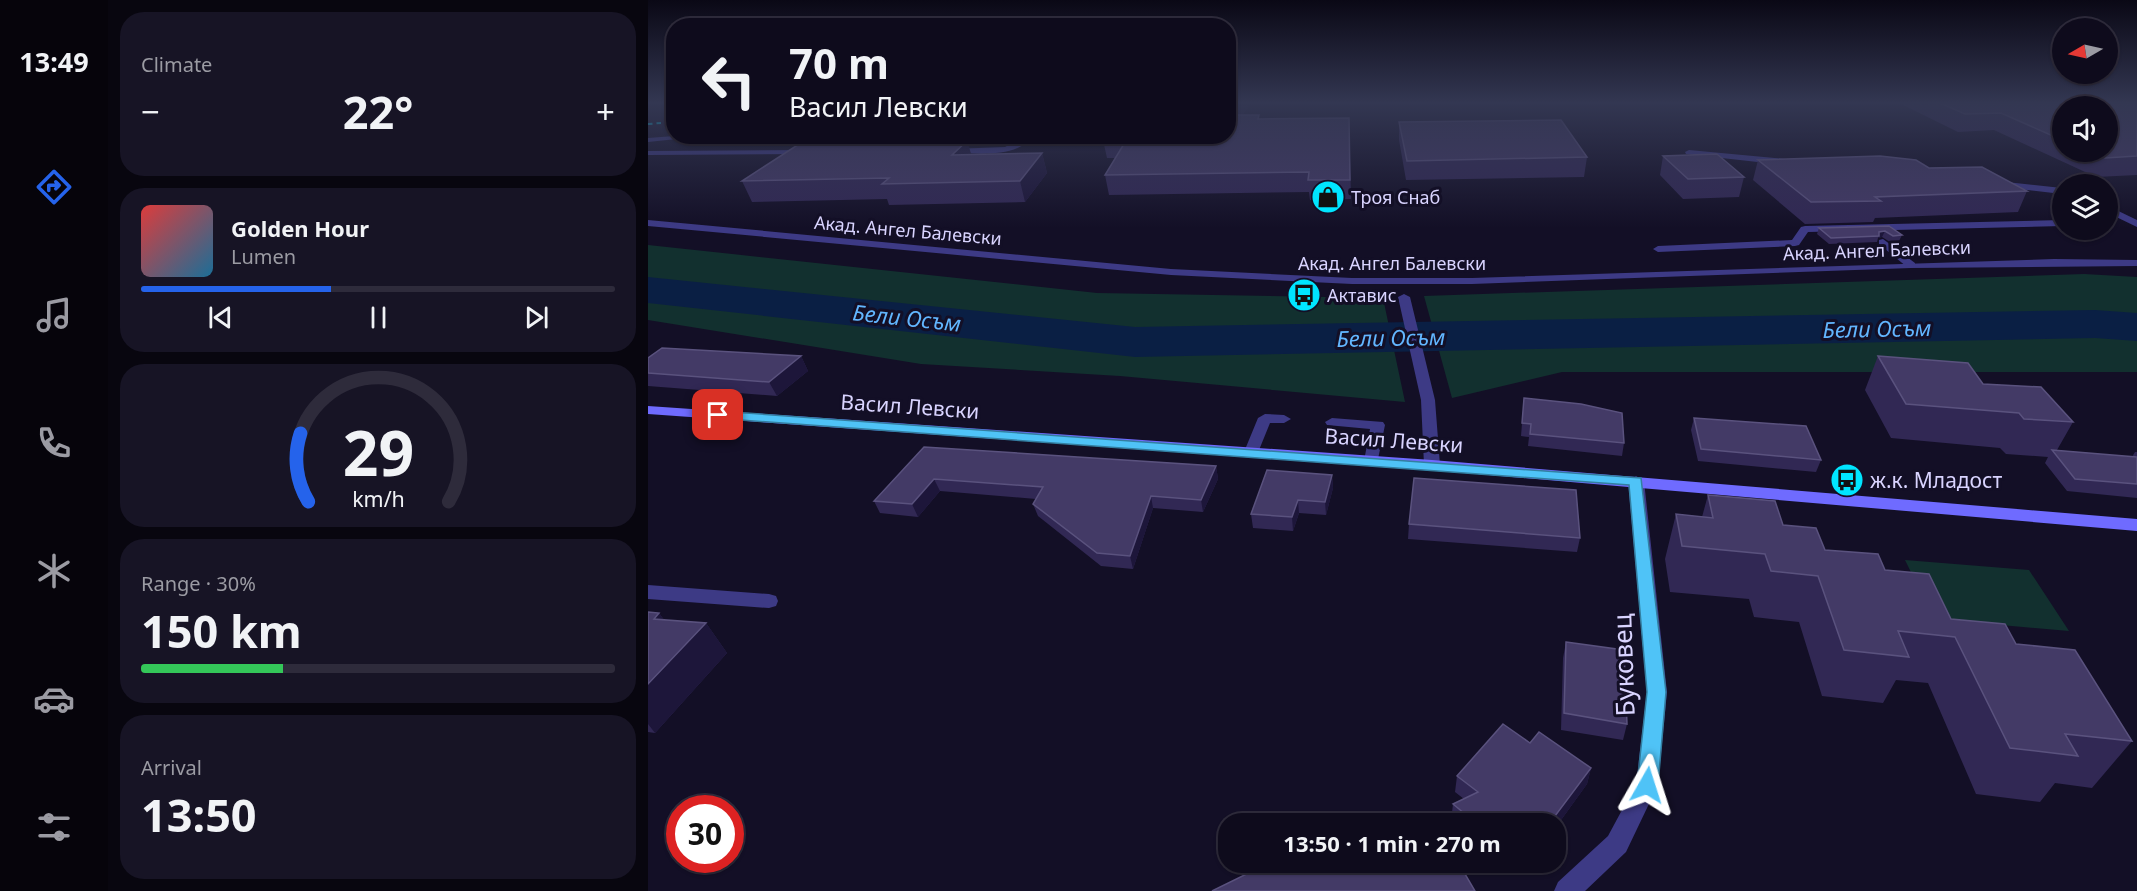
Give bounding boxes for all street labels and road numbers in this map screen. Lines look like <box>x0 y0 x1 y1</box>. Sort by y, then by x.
street label: Акад. Ангел Балевски <box>813 210 1003 250</box>
street label: Акад. Ангел Балевски <box>1783 235 1971 265</box>
street label: Акад. Ангел Балевски <box>1298 251 1486 275</box>
street label: Васил Левски <box>840 387 980 425</box>
street label: Васил Левски <box>1324 421 1464 459</box>
street label: Буковец <box>1603 613 1643 717</box>

